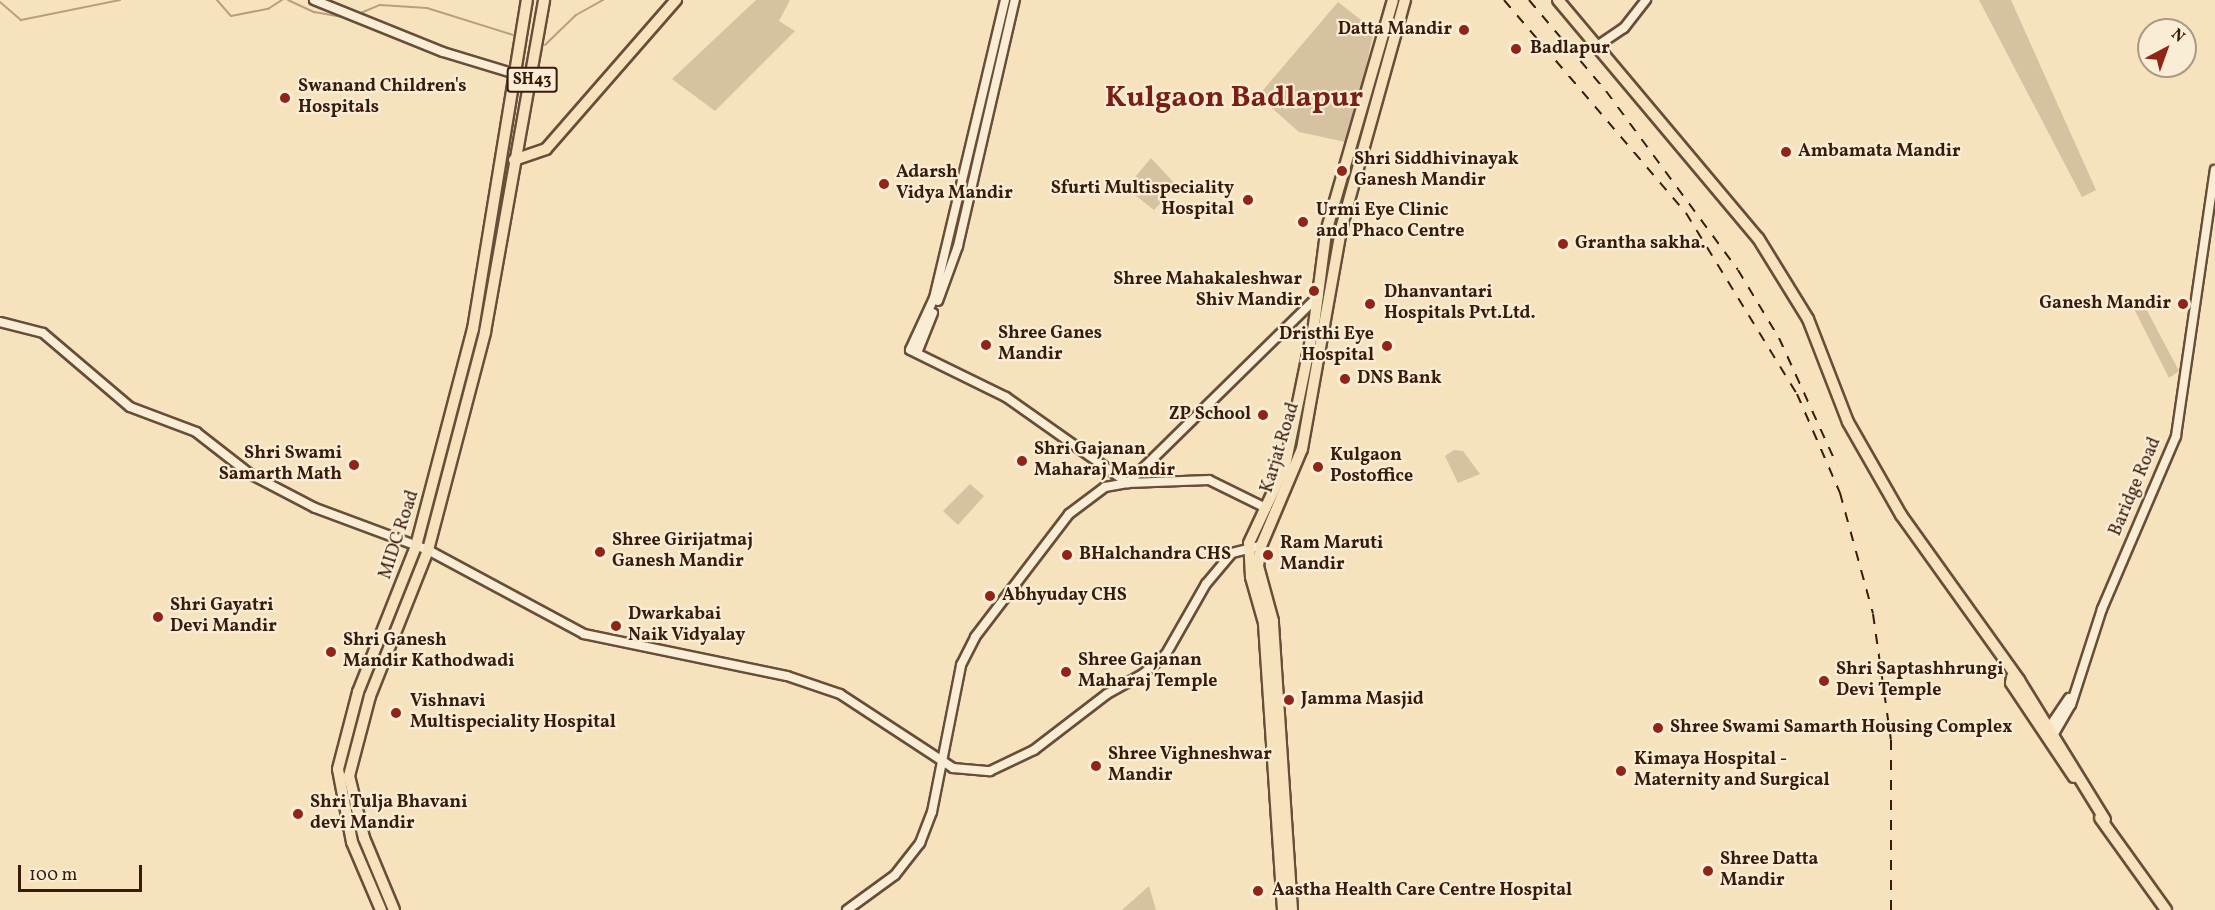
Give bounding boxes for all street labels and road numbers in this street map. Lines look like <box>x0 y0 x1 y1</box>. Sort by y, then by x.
road number: SH43 <box>506 67 558 93</box>
street label: Karjat Road <box>1257 400 1305 496</box>
street label: Baridge Road <box>2105 434 2167 540</box>
street label: MIDC Road <box>375 488 425 582</box>

